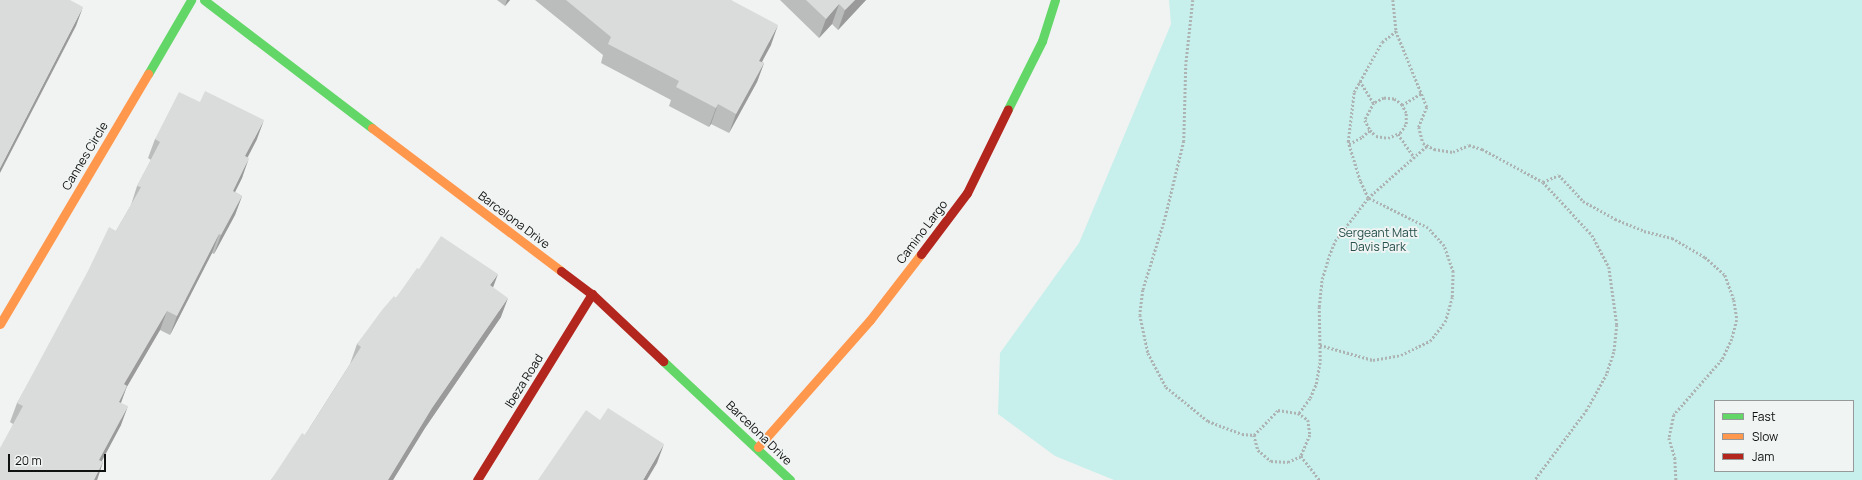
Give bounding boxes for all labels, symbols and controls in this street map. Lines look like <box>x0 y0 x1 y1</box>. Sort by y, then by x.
street label: Cannes Circle <box>59 119 111 193</box>
street label: Barcelona Drive <box>475 188 553 252</box>
street label: Camino Largo <box>893 197 951 267</box>
park label: Sergeant Matt Davis Park <box>1338 226 1418 254</box>
street label: Ibeza Road <box>502 352 546 410</box>
street label: Barcelona Drive <box>723 398 795 468</box>
legend <box>1714 400 1854 472</box>
text: Fast <box>1752 408 1776 425</box>
text: Slow <box>1752 428 1778 445</box>
scale bar <box>10 446 108 472</box>
text: Jam <box>1752 448 1774 465</box>
text: 20 m <box>15 452 42 469</box>

